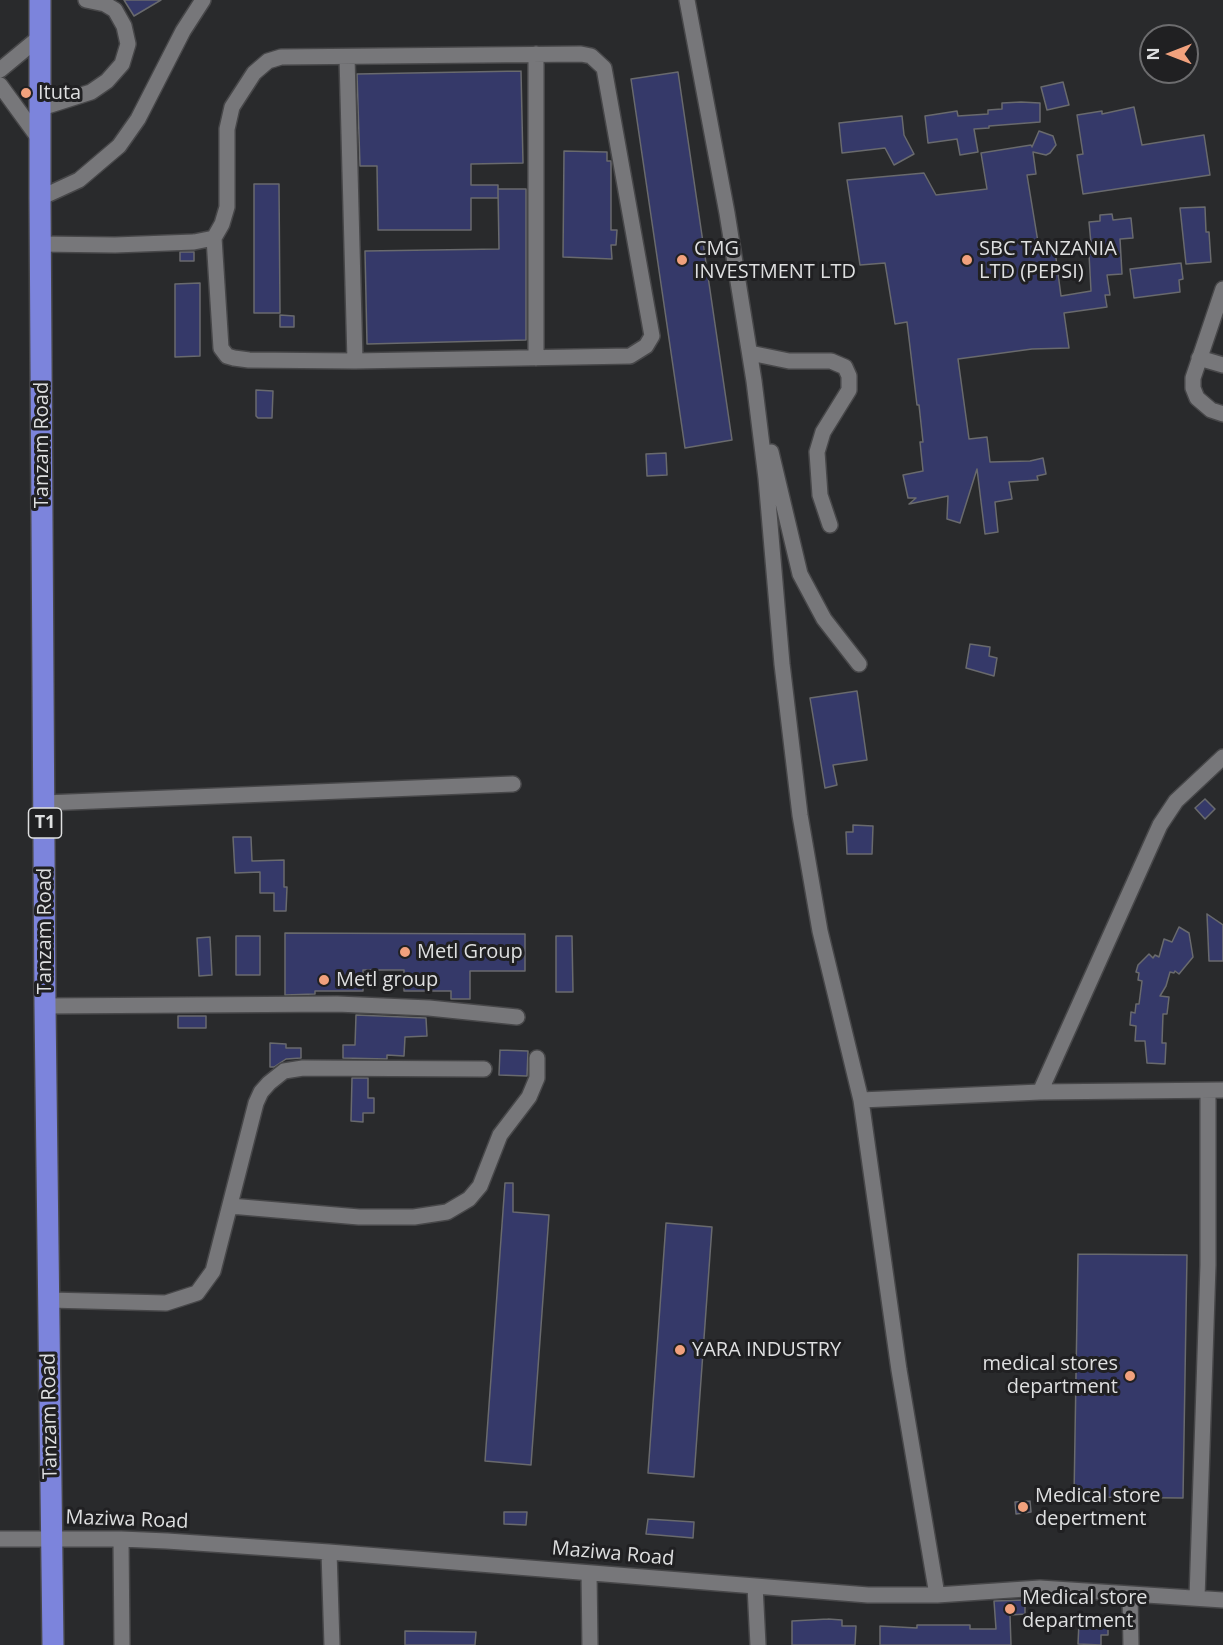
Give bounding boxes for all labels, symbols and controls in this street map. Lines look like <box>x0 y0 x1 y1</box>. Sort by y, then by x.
north arrow <box>1139 24 1199 84</box>
text: N <box>1142 48 1164 61</box>
place label: Ituta <box>38 81 81 105</box>
marker: Ituta <box>19 86 33 100</box>
place label: CMG INVESTMENT LTD <box>694 237 856 284</box>
place label: SBC TANZANIA LTD (PEPSI) <box>979 237 1117 284</box>
marker: CMG INVESTMENT LTD <box>675 253 689 267</box>
marker: SBC TANZANIA LTD (PEPSI) <box>960 253 974 267</box>
street label: Tanzam Road <box>30 382 54 508</box>
road number: T1 <box>28 808 62 838</box>
street label: Tanzam Road <box>33 868 57 994</box>
place label: Metl Group <box>417 940 523 964</box>
marker: Metl Group <box>398 945 412 959</box>
place label: Metl group <box>336 968 438 992</box>
marker: Metl group <box>317 973 331 987</box>
place label: YARA INDUSTRY <box>692 1338 841 1362</box>
marker: YARA INDUSTRY <box>673 1343 687 1357</box>
place label: medical stores department <box>982 1352 1118 1399</box>
street label: Tanzam Road <box>37 1353 63 1479</box>
marker: medical stores department <box>1123 1369 1137 1383</box>
place label: Medical store depertment <box>1035 1484 1161 1531</box>
marker: Medical store depertment <box>1016 1500 1030 1514</box>
street label: Maziwa Road <box>65 1506 189 1534</box>
street label: Maziwa Road <box>551 1537 675 1571</box>
place label: Medical store department <box>1022 1586 1148 1633</box>
marker: Medical store department <box>1003 1602 1017 1616</box>

